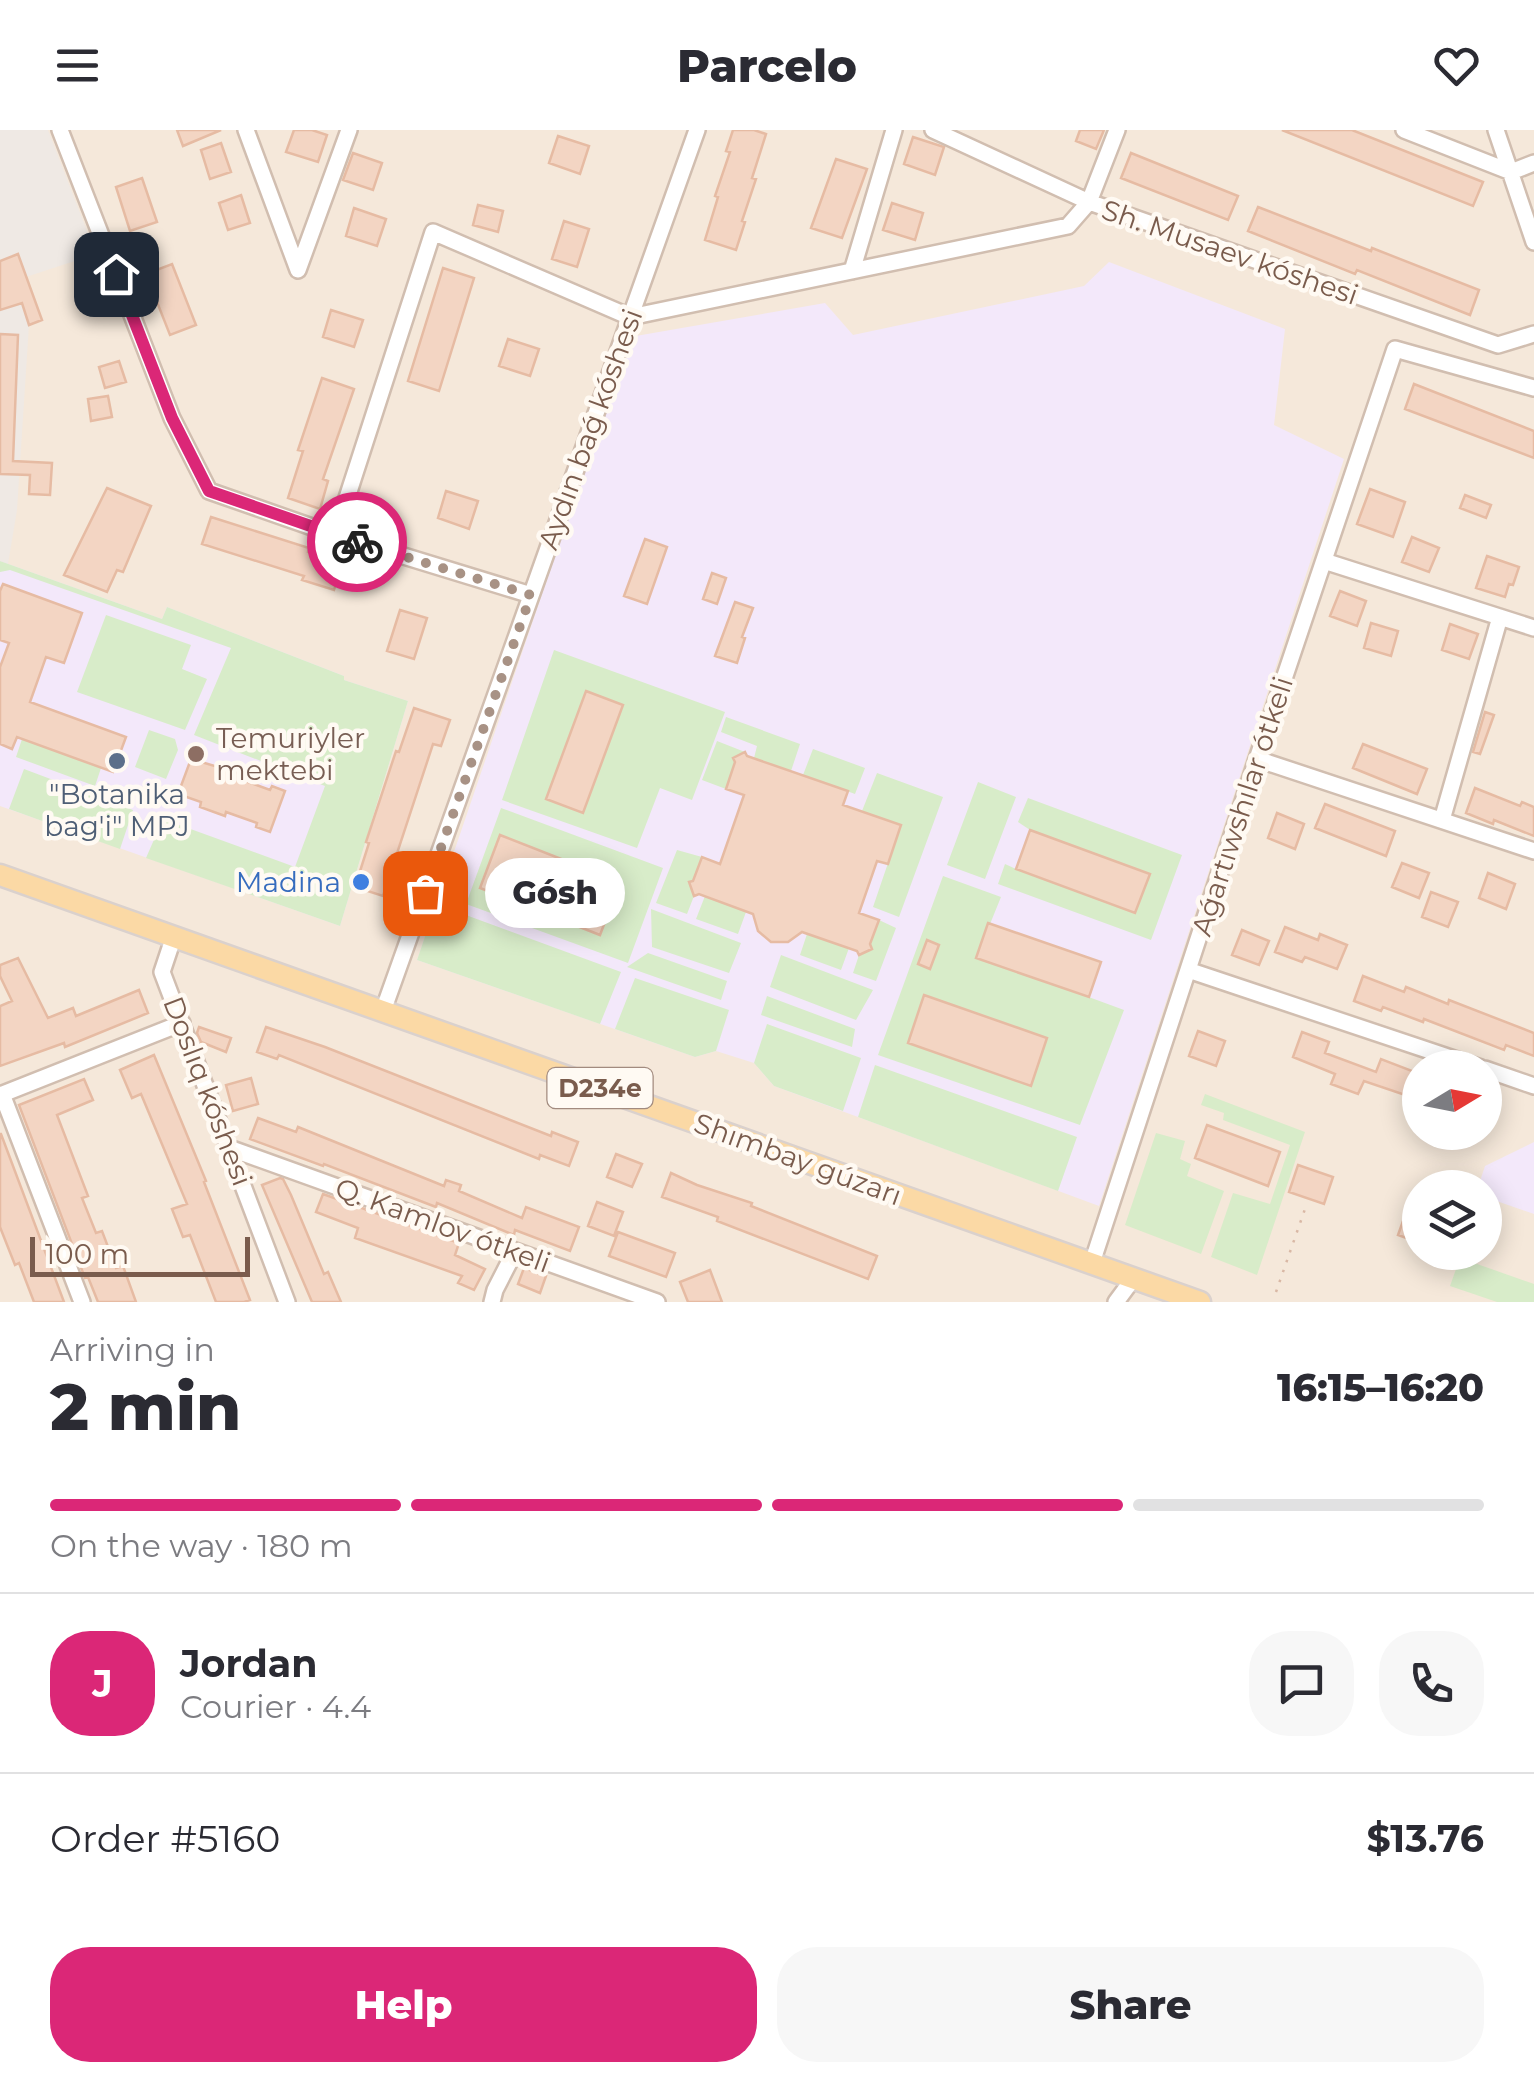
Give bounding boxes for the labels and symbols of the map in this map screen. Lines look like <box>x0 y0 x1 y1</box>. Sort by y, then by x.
street label: Sh. Musaev kóshesi <box>1097 192 1363 312</box>
pin <box>74 232 159 317</box>
street label: Aydın baǵ kóshesi <box>531 304 649 554</box>
courier <box>307 492 407 592</box>
street label: Aǵartıwshılar ótkeli <box>1184 672 1300 940</box>
place label: Temuriyler mektebi <box>216 721 365 787</box>
marker: Temuriyler mektebi <box>185 743 207 765</box>
marker: "Botanika bag'i" MPJ <box>106 750 128 772</box>
place label: "Botanika bag'i" MPJ <box>44 777 190 843</box>
pin <box>383 851 468 936</box>
callout: Gósh <box>485 858 625 928</box>
place label: Madina <box>236 865 341 899</box>
marker: Madina <box>350 871 372 893</box>
street label: Doslıq kóshesi <box>156 991 260 1191</box>
north arrow <box>1402 1050 1502 1150</box>
road number: D234e <box>548 1068 652 1108</box>
street label: Shımbay gúzarı <box>690 1106 906 1212</box>
street label: Q. Kamlov ótkeli <box>331 1170 555 1280</box>
scale bar <box>30 1232 250 1276</box>

